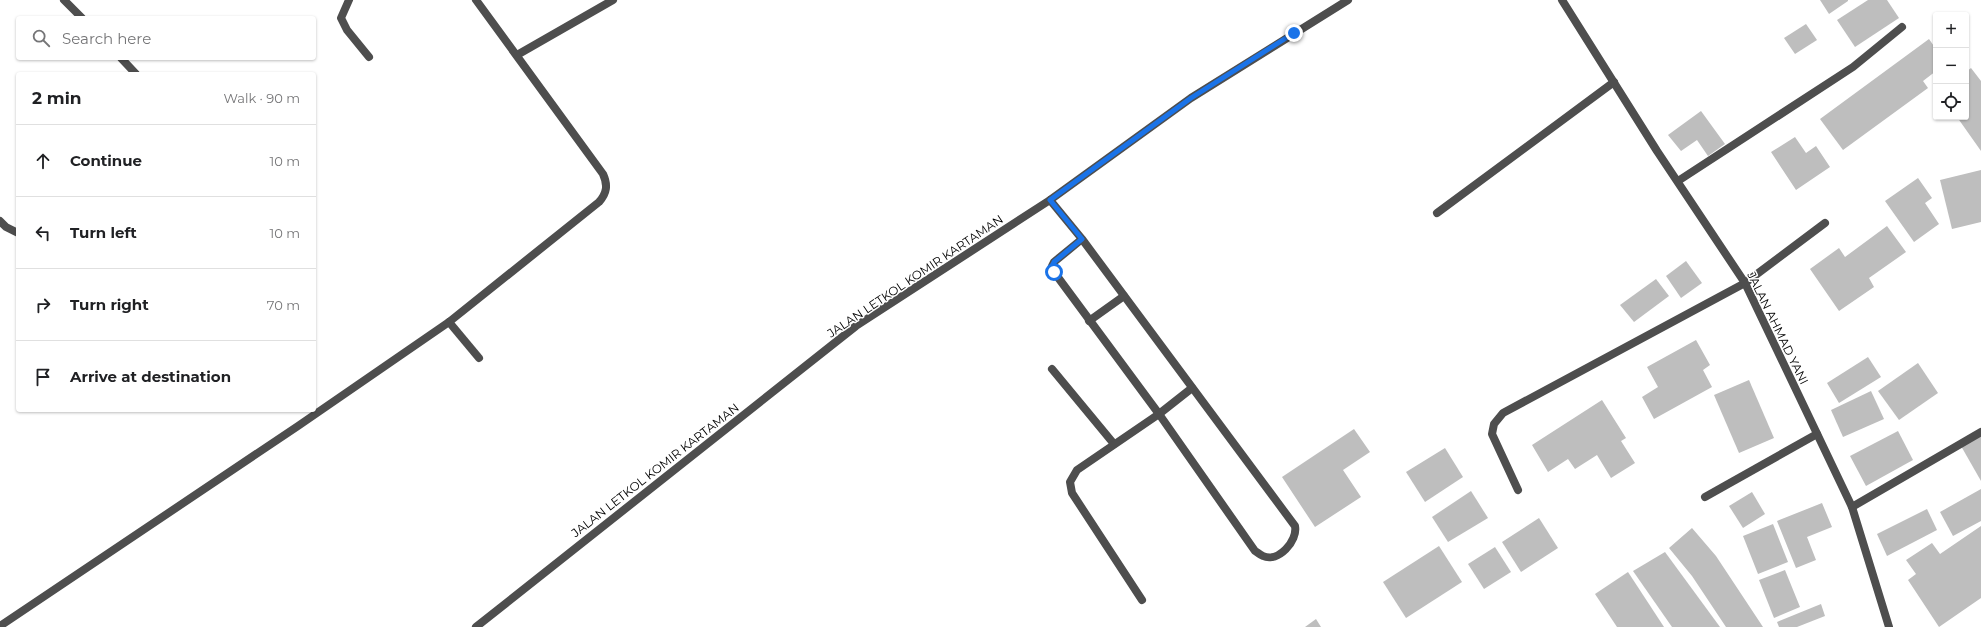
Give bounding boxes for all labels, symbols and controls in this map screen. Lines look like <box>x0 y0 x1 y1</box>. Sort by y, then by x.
map controls <box>1933 12 1969 120</box>
button: + <box>1933 12 1969 48</box>
search box <box>16 16 316 60</box>
route end <box>1285 24 1303 42</box>
icon: search <box>30 27 52 49</box>
text: Search here <box>62 29 151 48</box>
button: − <box>1933 48 1969 84</box>
button: locate <box>1933 84 1969 120</box>
text: 2 min <box>32 88 82 108</box>
text: Walk · 90 m <box>224 90 300 106</box>
icon: ahead <box>32 150 54 172</box>
text: Continue <box>70 151 142 170</box>
text: 10 m <box>270 153 300 169</box>
street label: JALAN LETKOL KOMIR KARTAMAN <box>823 211 1006 341</box>
icon: left <box>32 222 54 244</box>
text: Turn left <box>70 223 137 242</box>
text: 10 m <box>270 225 300 241</box>
route start <box>1045 263 1063 281</box>
street label: JALAN AHMAD YANI <box>1744 268 1812 387</box>
icon: right <box>32 294 54 316</box>
text: Turn right <box>70 295 149 314</box>
text: 70 m <box>267 297 300 313</box>
icon: arrive <box>32 366 54 388</box>
text: Arrive at destination <box>70 367 231 386</box>
street label: JALAN LETKOL KOMIR KARTAMAN <box>567 400 742 541</box>

